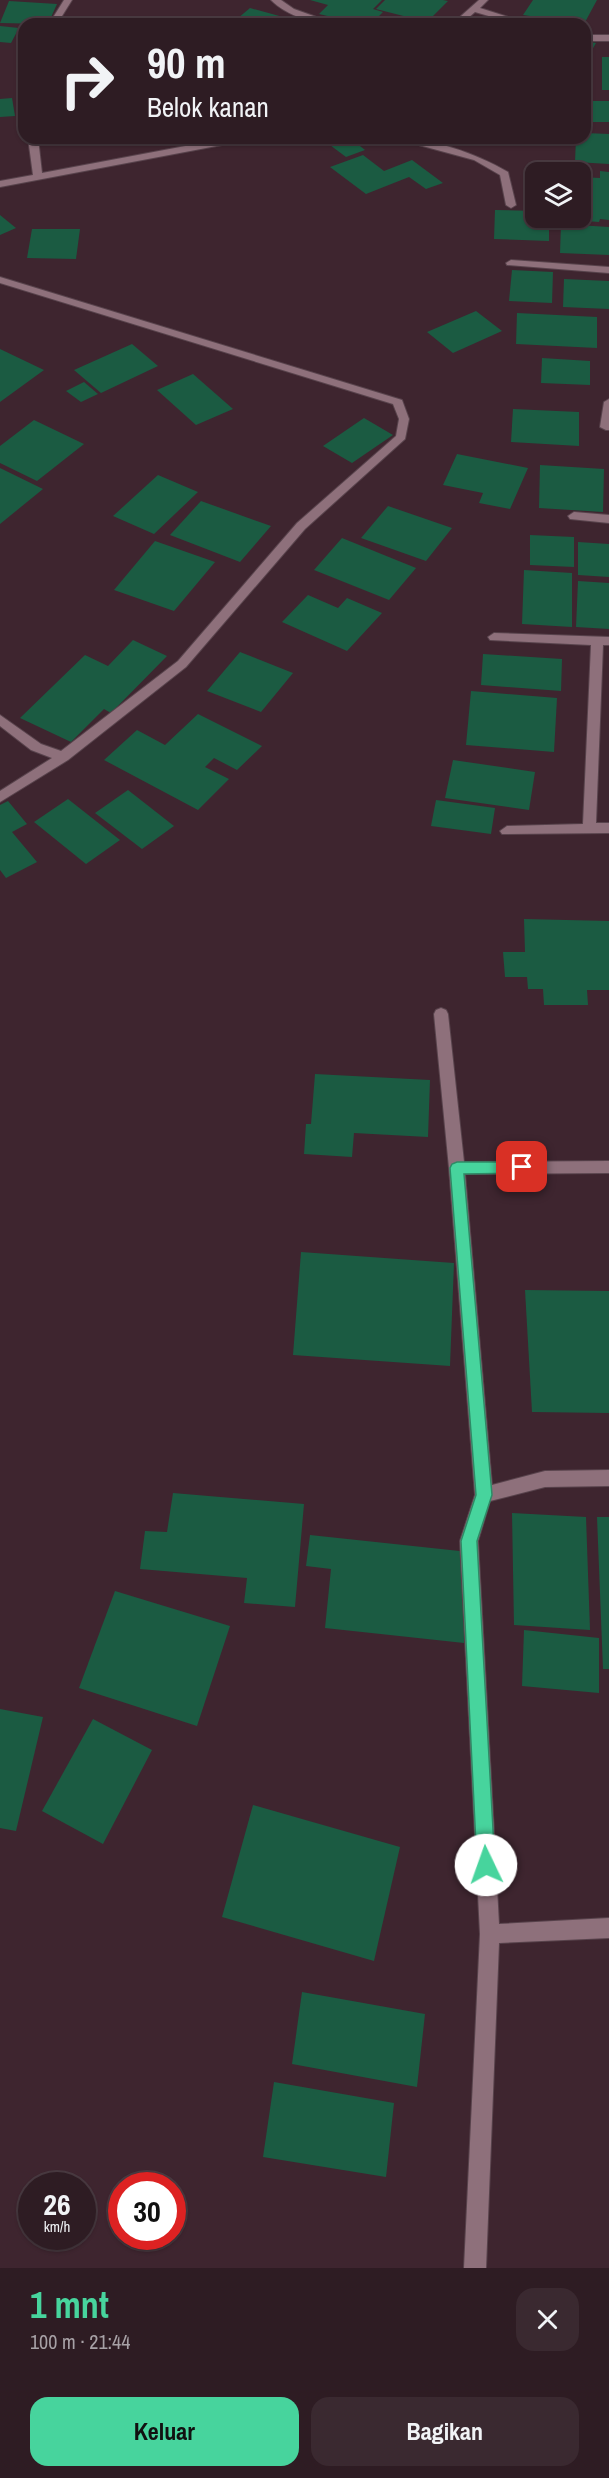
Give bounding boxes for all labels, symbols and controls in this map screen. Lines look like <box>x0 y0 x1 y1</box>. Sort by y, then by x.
text: 90 m <box>147 35 226 91</box>
icon: right <box>48 42 126 120</box>
text: Belok kanan <box>147 89 269 125</box>
map controls <box>525 162 591 228</box>
button: layers <box>525 162 591 228</box>
pin <box>496 1141 547 1192</box>
icon: arrive <box>505 1150 538 1183</box>
position arrow <box>454 1833 518 1897</box>
speed limit sign: 30 <box>108 2172 186 2250</box>
text: 26 <box>43 2184 71 2224</box>
text: km/h <box>44 2216 70 2237</box>
text: 1 mnt <box>30 2281 109 2329</box>
button: close <box>516 2288 579 2351</box>
text: 100 m · 21:44 <box>30 2328 130 2355</box>
button: Keluar <box>30 2397 299 2466</box>
button: Bagikan <box>311 2397 579 2466</box>

